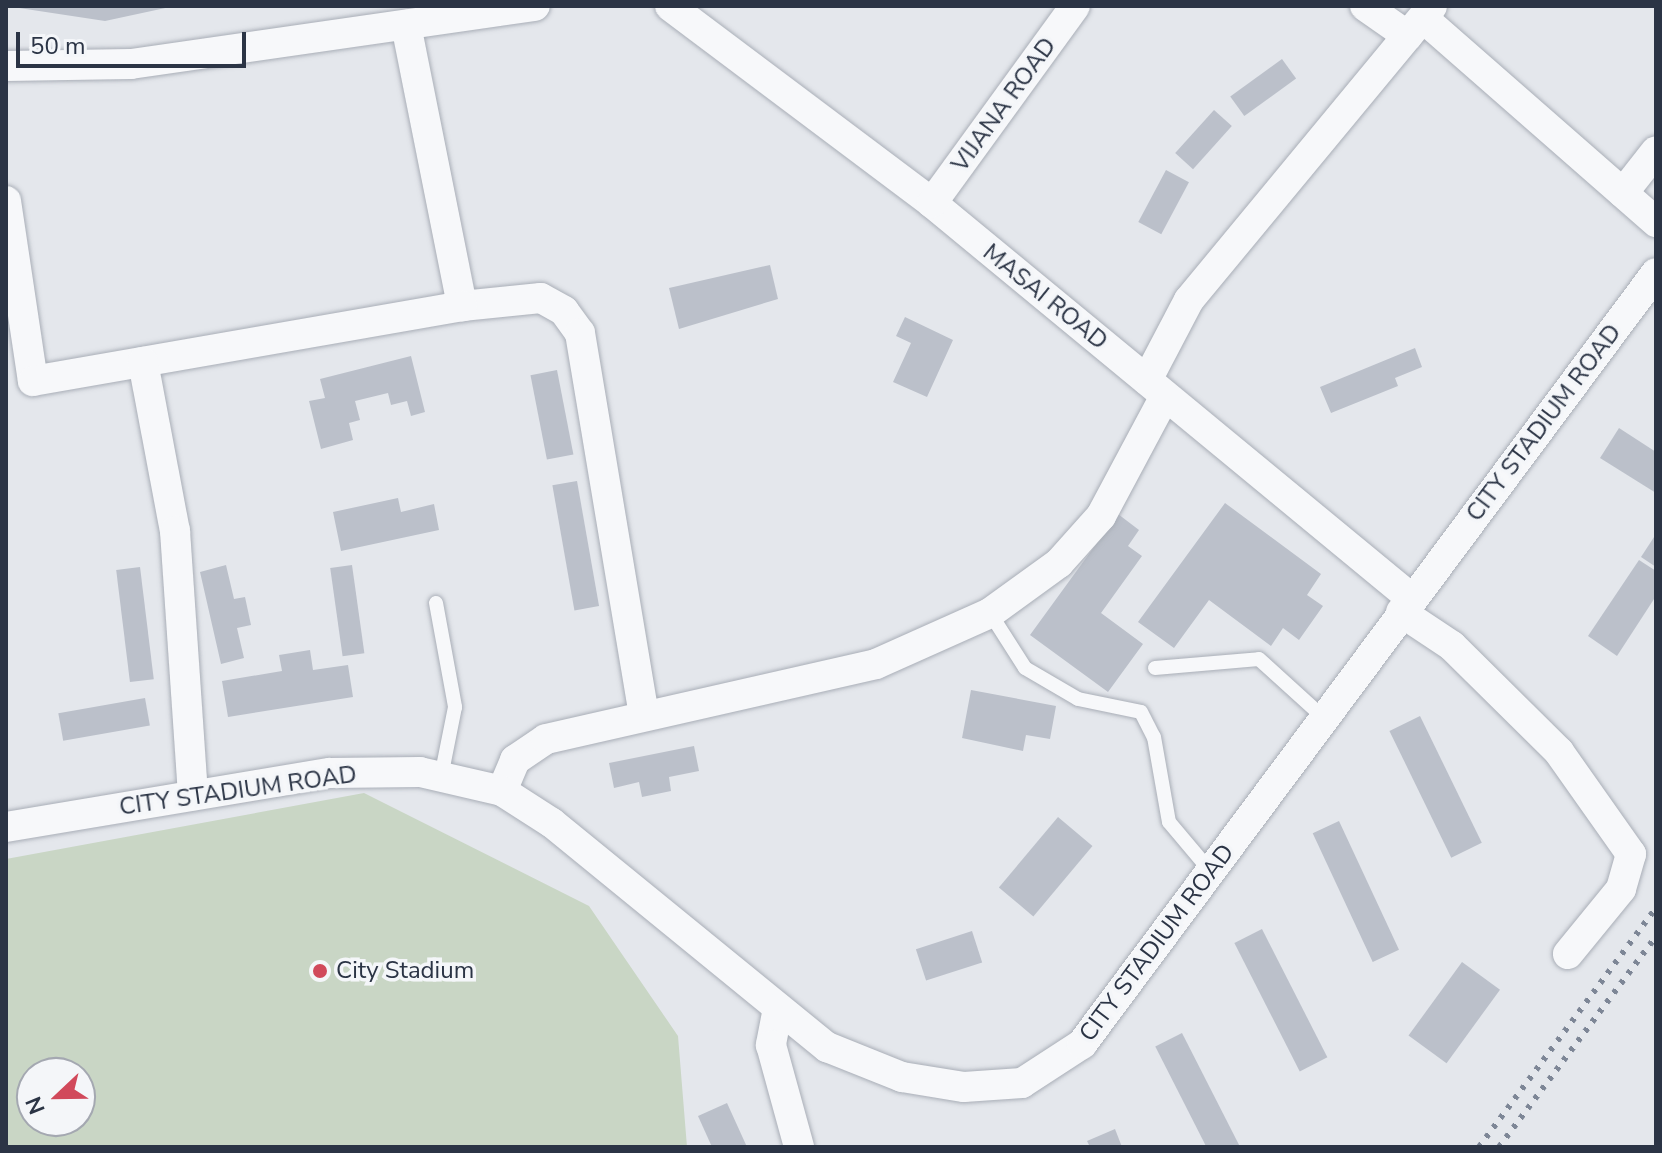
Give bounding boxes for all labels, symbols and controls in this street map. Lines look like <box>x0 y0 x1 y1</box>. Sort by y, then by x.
scale bar <box>20 16 250 66</box>
text: 50 m <box>30 30 86 62</box>
street label: VIJANA ROAD <box>946 32 1062 178</box>
street label: MASAI ROAD <box>977 238 1113 356</box>
street label: CITY STADIUM ROAD <box>1460 319 1628 527</box>
street label: CITY STADIUM ROAD <box>117 760 359 822</box>
street label: CITY STADIUM ROAD <box>1073 839 1241 1047</box>
place label: City Stadium <box>336 957 474 985</box>
marker: City Stadium <box>311 962 329 980</box>
north arrow <box>16 1057 96 1137</box>
text: N <box>19 1092 53 1118</box>

